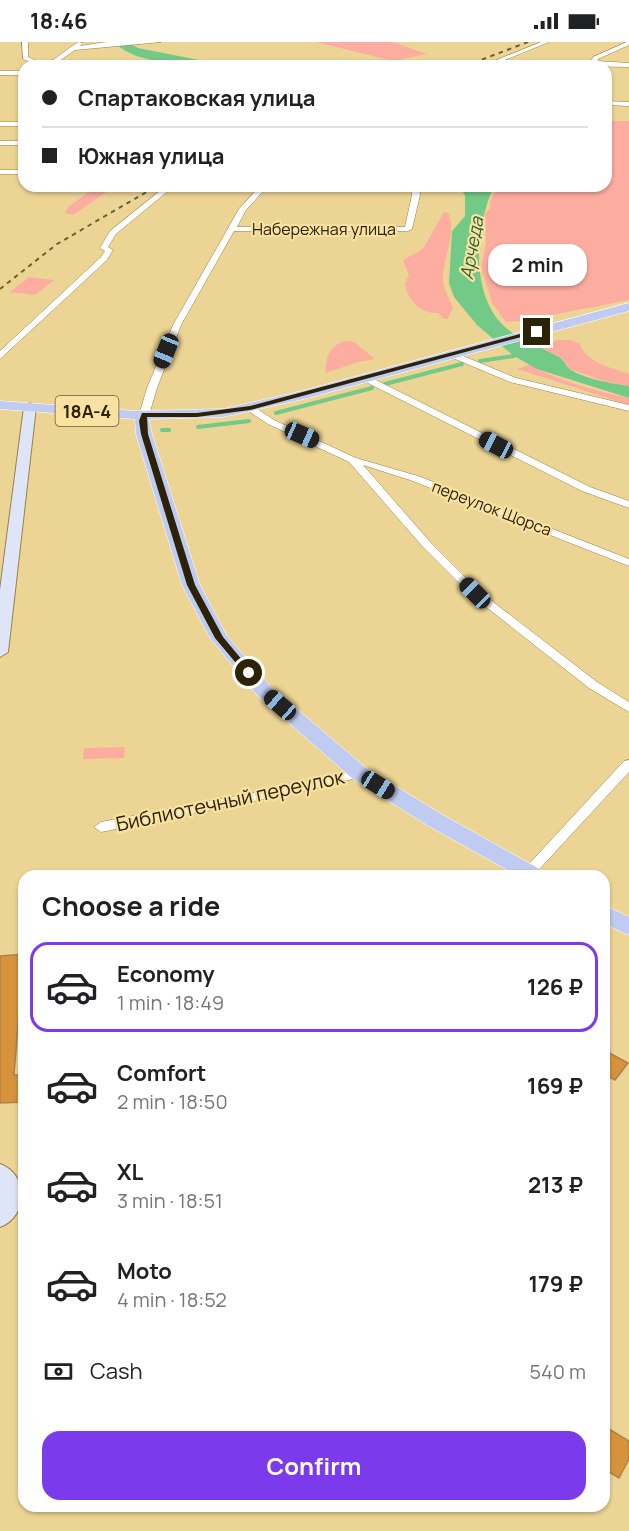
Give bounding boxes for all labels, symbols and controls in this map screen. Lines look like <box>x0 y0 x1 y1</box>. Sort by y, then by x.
text: 18:46 <box>30 6 88 36</box>
text: Спартаковская улица <box>78 83 315 113</box>
text: Южная улица <box>78 141 224 171</box>
water label: Арчеда <box>454 214 488 281</box>
street label: Набережная улица <box>252 218 396 240</box>
callout: 2 min <box>488 245 586 287</box>
text: 2 min <box>511 251 564 278</box>
route end <box>523 318 550 345</box>
car <box>151 331 181 371</box>
road number: 18А-4 <box>56 396 118 426</box>
car <box>282 419 322 451</box>
car <box>476 429 516 461</box>
street label: переулок Щорса <box>429 475 555 541</box>
car <box>456 574 494 612</box>
route start <box>235 659 262 686</box>
car <box>261 686 299 724</box>
street label: Библиотечный переулок <box>113 762 348 837</box>
car <box>358 768 398 802</box>
text: Choose a ride <box>42 887 220 924</box>
text: Economy <box>117 959 215 989</box>
icon: car <box>45 960 99 1014</box>
text: 126 ₽ <box>527 972 583 1002</box>
text: 1 min · 18:49 <box>117 989 224 1016</box>
text: Comfort <box>117 1058 206 1088</box>
icon: car <box>45 1059 99 1113</box>
text: 169 ₽ <box>527 1071 583 1101</box>
text: 2 min · 18:50 <box>117 1088 228 1115</box>
text: XL <box>117 1157 143 1187</box>
icon: car <box>45 1158 99 1212</box>
text: 213 ₽ <box>528 1170 583 1200</box>
text: 3 min · 18:51 <box>117 1187 223 1214</box>
text: Moto <box>117 1256 172 1286</box>
icon: car <box>45 1257 99 1311</box>
text: 179 ₽ <box>528 1269 583 1299</box>
text: 4 min · 18:52 <box>117 1286 227 1313</box>
icon: cash <box>42 1355 75 1388</box>
text: Cash <box>90 1356 143 1386</box>
text: 540 m <box>530 1358 586 1385</box>
button: Confirm <box>42 1431 586 1500</box>

